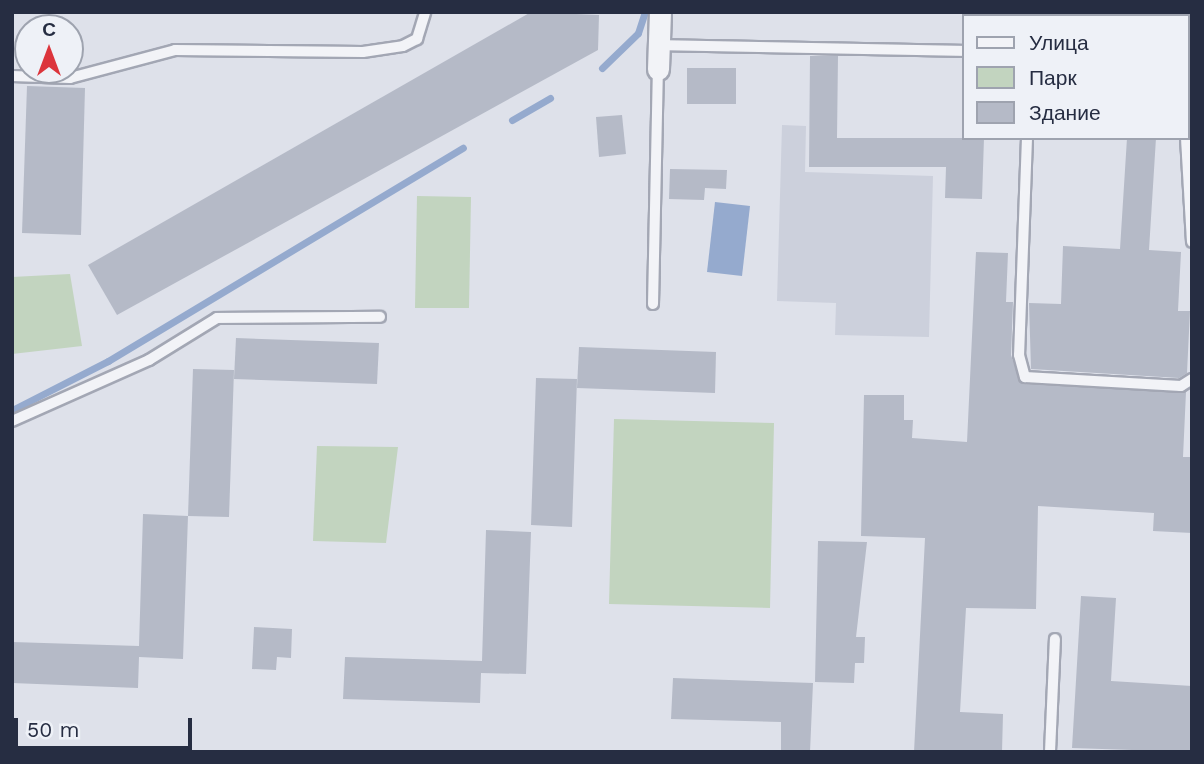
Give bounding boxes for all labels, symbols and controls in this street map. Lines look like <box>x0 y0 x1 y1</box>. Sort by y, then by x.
north arrow <box>14 14 84 84</box>
legend <box>962 14 1190 140</box>
text: С <box>42 18 56 41</box>
text: Улица <box>1029 30 1089 55</box>
text: Парк <box>1029 65 1077 90</box>
text: Здание <box>1029 100 1101 125</box>
scale bar <box>18 704 196 748</box>
text: 50 m <box>27 717 79 742</box>

